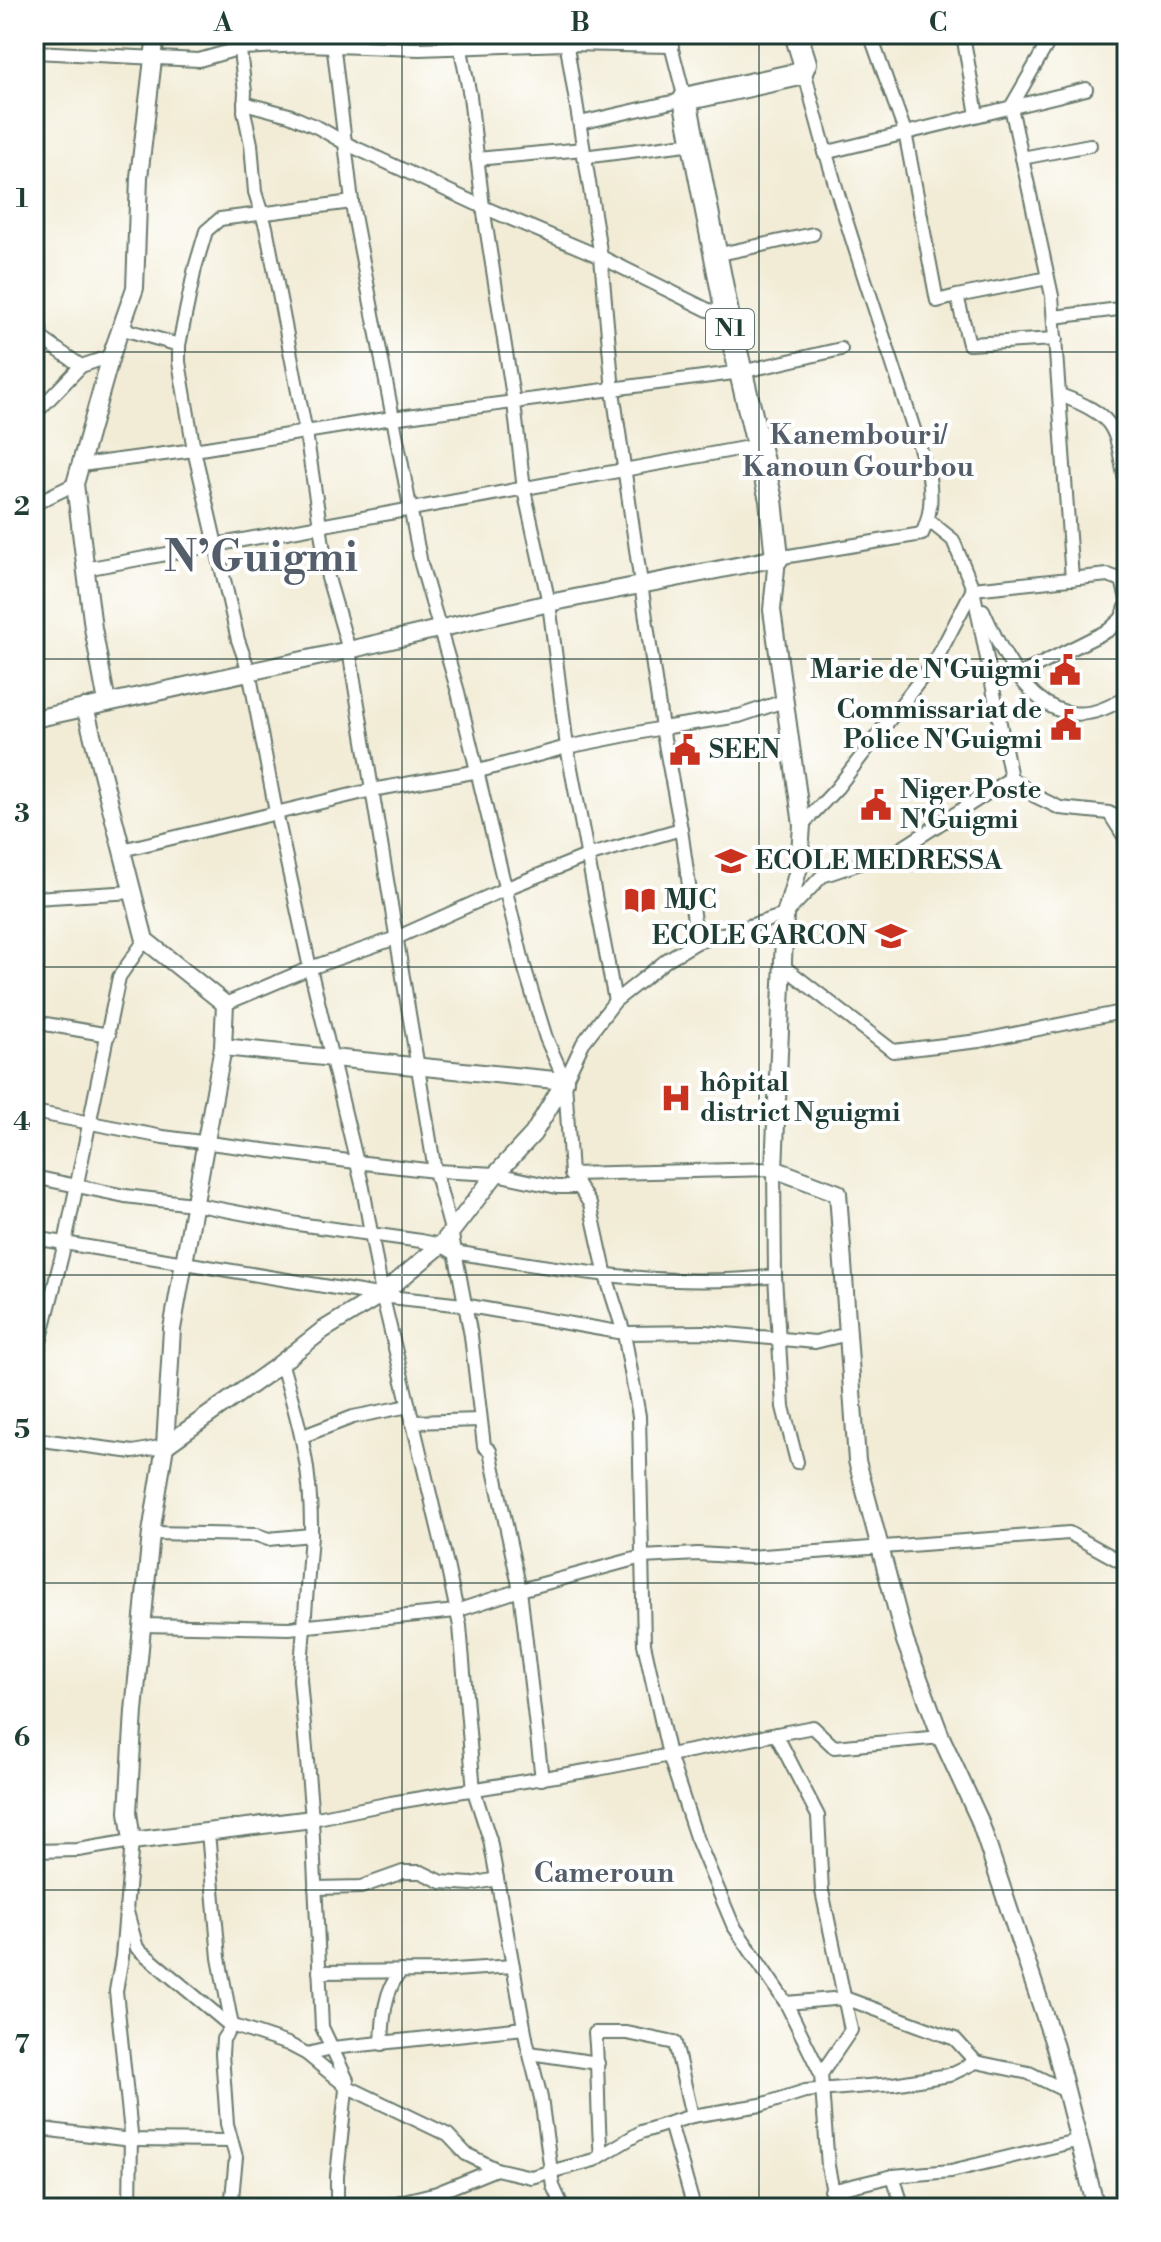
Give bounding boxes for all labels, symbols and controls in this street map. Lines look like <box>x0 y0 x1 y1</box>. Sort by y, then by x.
text: A <box>213 7 233 39</box>
text: B <box>570 7 590 39</box>
text: C <box>929 7 947 39</box>
text: 1 <box>16 183 29 215</box>
road number: N1 <box>706 309 754 349</box>
district label: Kanembouri/ Kanoun Gourbou <box>742 418 974 485</box>
text: 2 <box>14 491 30 523</box>
district label: N’Guigmi <box>164 532 358 585</box>
public building icon: Marie de N'Guigmi <box>1048 653 1082 687</box>
place label: Marie de N'Guigmi <box>810 654 1041 686</box>
place label: Commissariat de Police N'Guigmi <box>837 694 1042 756</box>
public building icon: Commissariat de Police N'Guigmi <box>1049 708 1083 742</box>
public building icon: SEEN <box>668 733 702 767</box>
place label: SEEN <box>709 734 781 766</box>
place label: Niger Poste N'Guigmi <box>900 774 1041 836</box>
public building icon: Niger Poste N'Guigmi <box>859 788 893 822</box>
text: 3 <box>14 798 30 830</box>
school or university icon: ECOLE MEDRESSA <box>714 844 748 878</box>
place label: ECOLE MEDRESSA <box>755 845 1002 877</box>
library icon: MJC <box>623 883 657 917</box>
place label: MJC <box>664 884 717 916</box>
school or university icon: ECOLE GARCON <box>874 919 908 953</box>
place label: ECOLE GARCON <box>652 920 867 952</box>
place label: hôpital district Nguigmi <box>700 1067 900 1129</box>
hospital icon: hôpital district Nguigmi <box>659 1081 693 1115</box>
text: 4 <box>13 1106 31 1138</box>
text: 5 <box>14 1414 30 1446</box>
text: 6 <box>14 1722 30 1754</box>
district label: Cameroun <box>534 1856 674 1891</box>
text: 7 <box>14 2029 30 2061</box>

